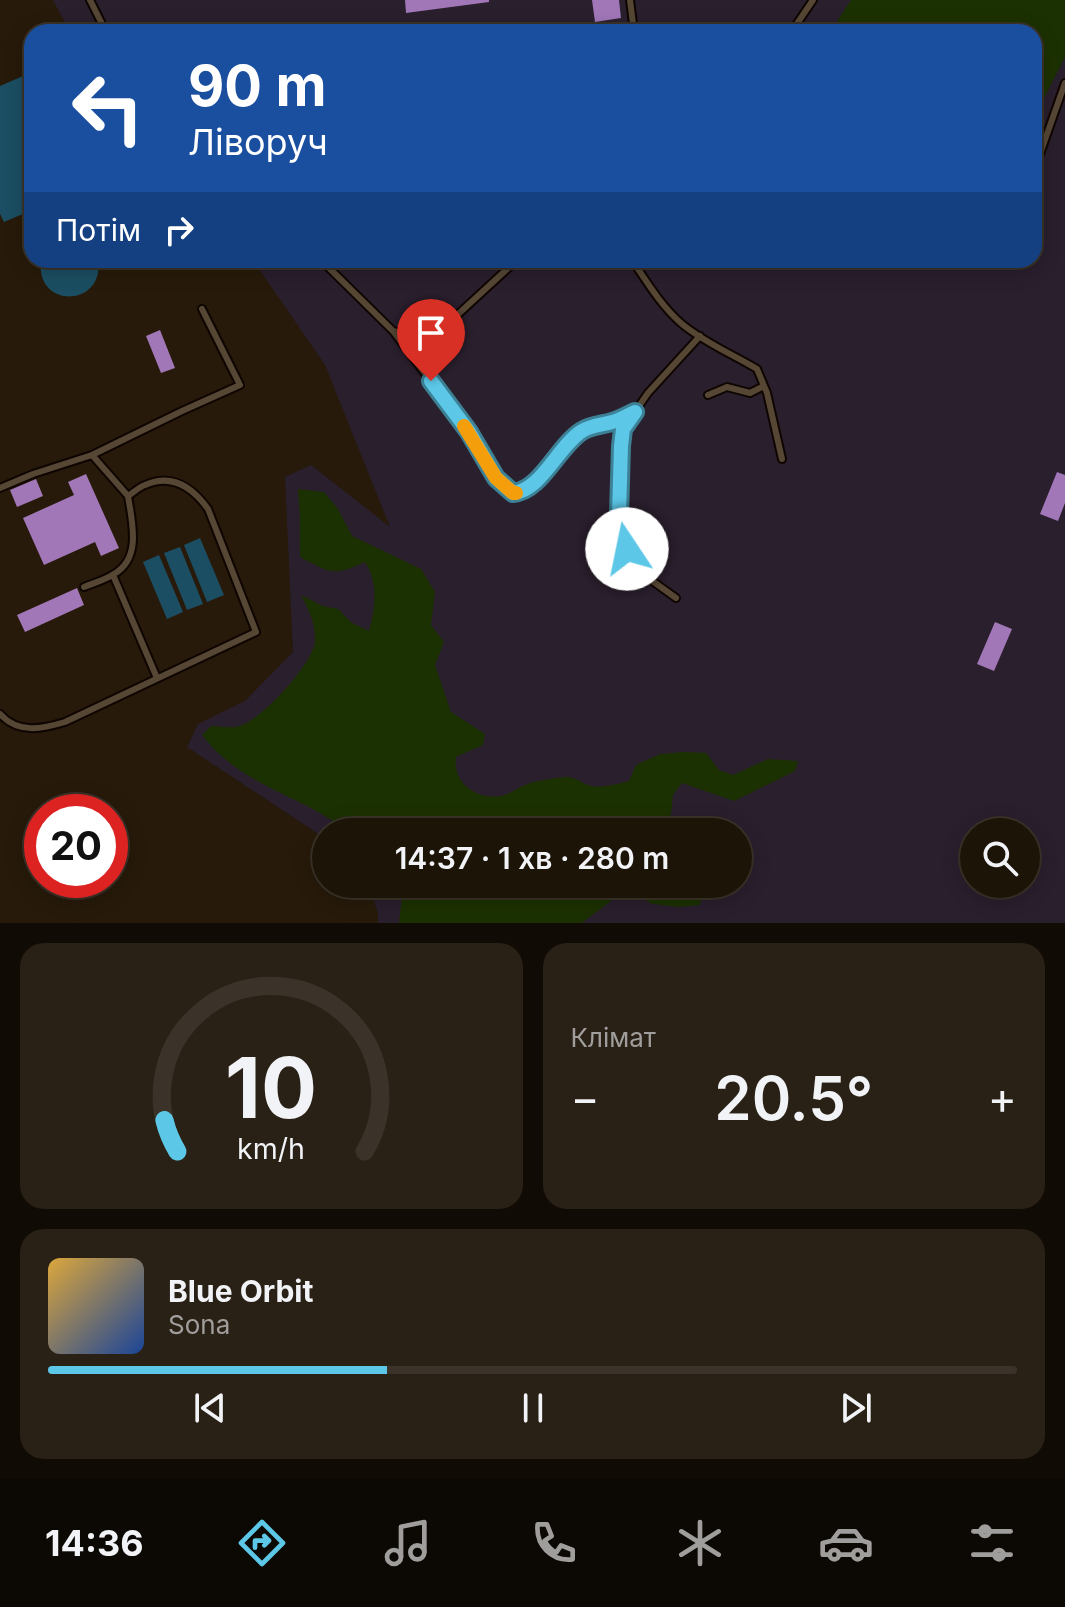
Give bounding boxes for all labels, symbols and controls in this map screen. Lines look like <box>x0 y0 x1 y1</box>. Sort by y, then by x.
text: 90 m <box>188 52 327 120</box>
icon: left <box>56 56 160 160</box>
text: Ліворуч <box>188 120 328 164</box>
icon: right <box>157 208 201 252</box>
text: Потім <box>56 212 141 248</box>
pin <box>397 299 465 381</box>
icon: arrive <box>409 311 453 355</box>
position arrow <box>585 507 669 591</box>
speed limit sign: 20 <box>24 794 128 898</box>
map controls <box>960 818 1040 898</box>
button: search <box>960 818 1040 898</box>
text: 14:37 · 1 хв · 280 m <box>395 840 669 876</box>
text: Клімат <box>571 1022 656 1053</box>
text: 10 <box>225 1037 317 1138</box>
text: 20.5° <box>714 1062 873 1134</box>
text: − <box>571 1071 600 1125</box>
text: + <box>988 1071 1017 1125</box>
text: km/h <box>237 1131 305 1166</box>
text: Blue Orbit <box>168 1273 313 1309</box>
text: Sona <box>168 1309 230 1340</box>
icon: previous <box>188 1386 232 1430</box>
icon: pause <box>511 1386 555 1430</box>
icon: next <box>834 1386 878 1430</box>
icon: directions <box>234 1515 290 1571</box>
icon: music <box>380 1515 436 1571</box>
icon: phone <box>526 1515 582 1571</box>
icon: climate <box>672 1515 728 1571</box>
icon: car <box>818 1515 874 1571</box>
icon: filters <box>964 1515 1020 1571</box>
text: 14:36 <box>45 1521 144 1565</box>

